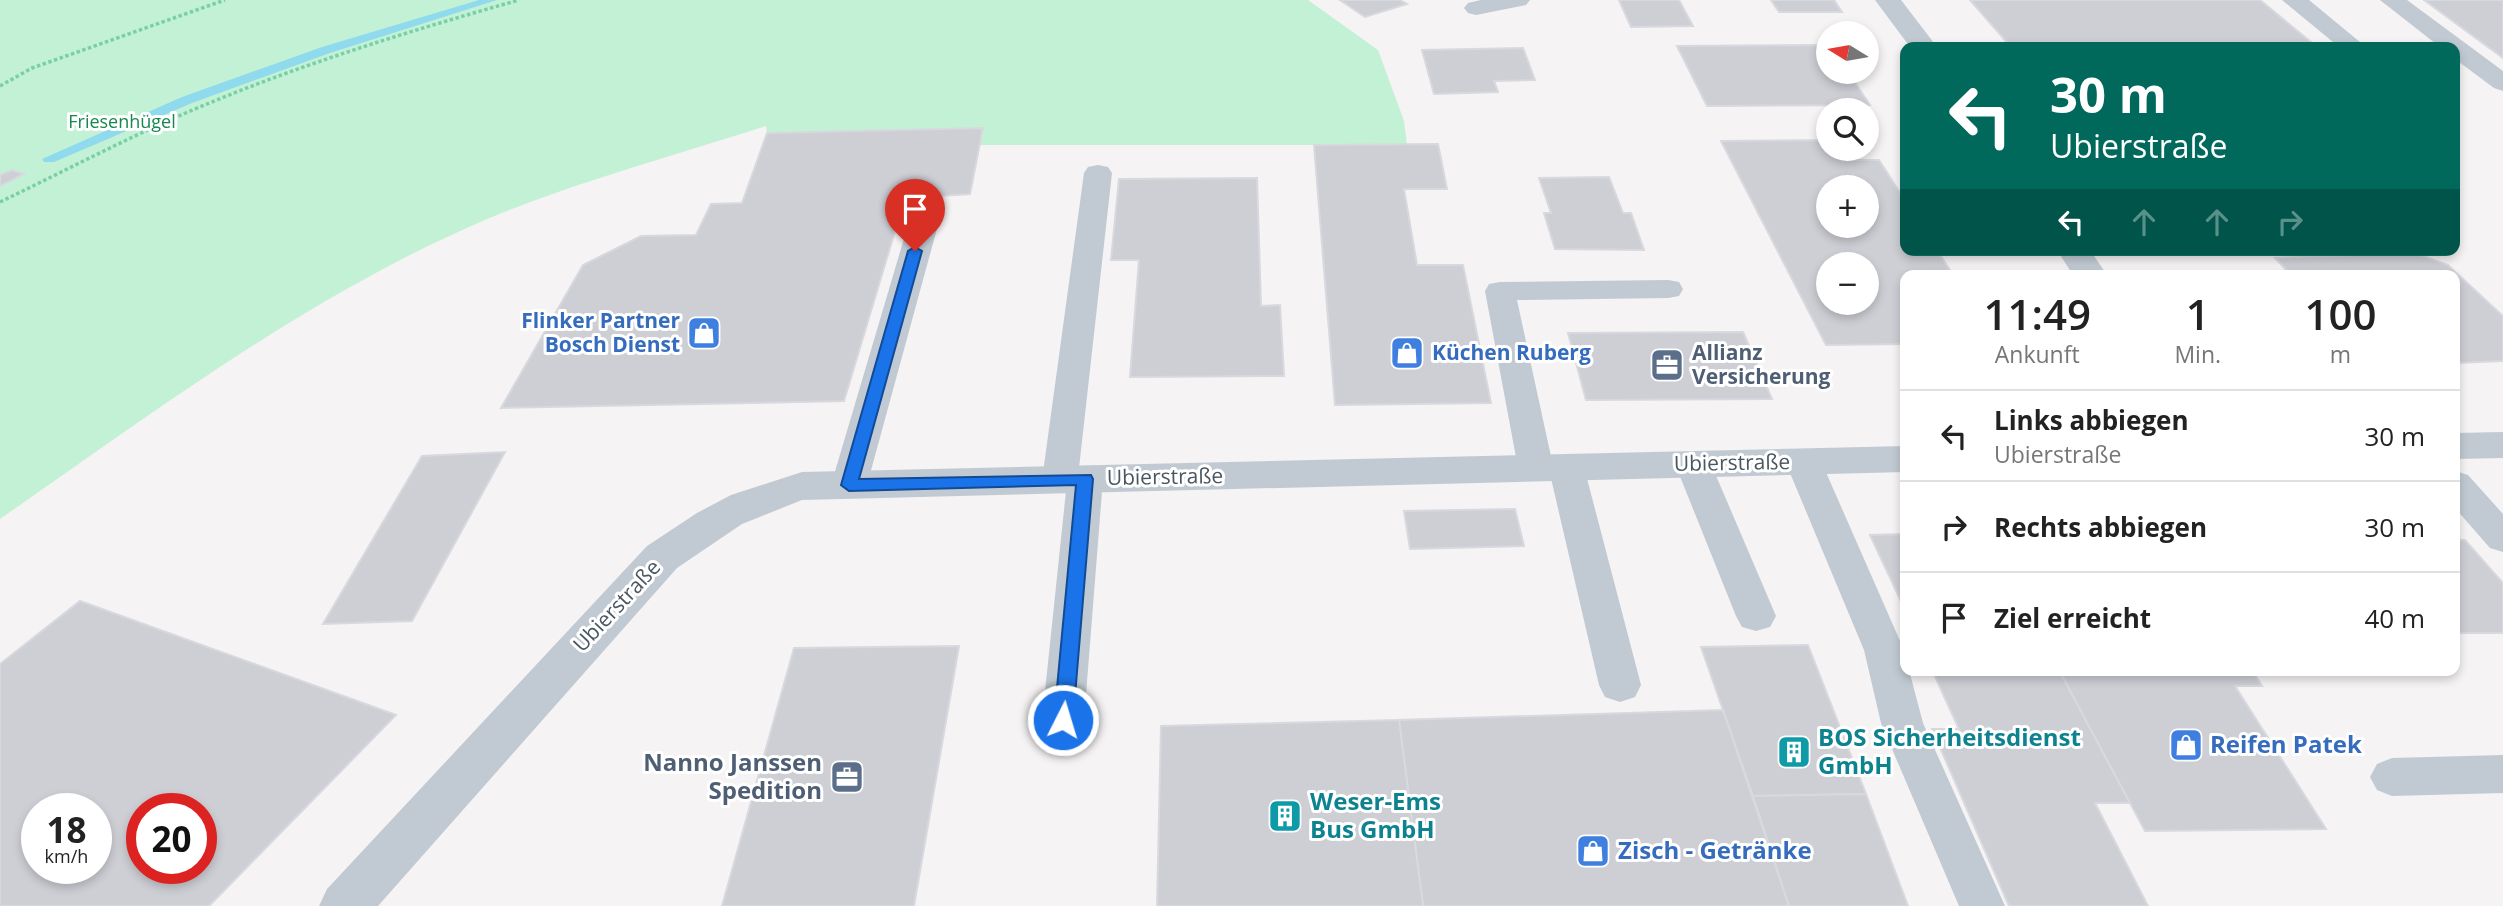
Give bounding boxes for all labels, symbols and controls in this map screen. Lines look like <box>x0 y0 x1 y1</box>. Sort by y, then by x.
north arrow <box>1816 21 1880 84</box>
map controls <box>1816 21 1879 315</box>
text: 30 m <box>2050 61 2167 127</box>
icon: left <box>1935 70 2026 161</box>
button: search <box>1816 98 1879 161</box>
park label: Friesenhügel <box>68 109 176 133</box>
text: Ubierstraße <box>2050 124 2227 167</box>
button: + <box>1816 175 1879 238</box>
pin <box>885 179 945 251</box>
icon: arrive <box>896 190 934 228</box>
icon: left <box>2052 203 2090 241</box>
icon: ahead <box>2125 203 2163 241</box>
icon: ahead <box>2198 203 2236 241</box>
icon: right <box>2271 203 2309 241</box>
button: − <box>1816 252 1879 315</box>
text: 11:49 <box>1983 285 2091 342</box>
text: 1 <box>2186 285 2210 342</box>
text: 100 <box>2304 285 2377 342</box>
place label: Flinker Partner Bosch Dienst <box>521 306 680 358</box>
shop icon: Flinker Partner Bosch Dienst <box>685 314 723 352</box>
shop icon: Küchen Ruberg <box>1388 334 1426 372</box>
place label: Küchen Ruberg <box>1432 338 1591 366</box>
place label: Allianz Versicherung <box>1692 338 1831 390</box>
text: Ankunft <box>1995 338 2080 370</box>
text: Min. <box>2174 338 2221 370</box>
text: m <box>2330 338 2351 370</box>
office icon: Allianz Versicherung <box>1648 346 1686 384</box>
text: Links abbiegen <box>1994 402 2189 438</box>
icon: left <box>1935 417 1973 455</box>
text: 30 m <box>2364 418 2425 454</box>
text: Ubierstraße <box>1994 438 2122 470</box>
street label: Ubierstraße <box>1674 447 1790 477</box>
street label: Ubierstraße <box>1107 461 1223 491</box>
icon: right <box>1935 508 1973 546</box>
text: Rechts abbiegen <box>1994 509 2207 545</box>
text: 30 m <box>2364 509 2425 545</box>
street label: Ubierstraße <box>566 553 666 657</box>
icon: arrive <box>1935 599 1973 637</box>
text: Ziel erreicht <box>1994 600 2151 636</box>
text: 40 m <box>2364 600 2425 636</box>
position arrow <box>1026 683 1100 757</box>
place label: BOS Sicherheitsdienst GmbH <box>1818 720 2081 781</box>
shop icon: Reifen Patek <box>2167 726 2205 764</box>
place label: Reifen Patek <box>2210 727 2362 760</box>
building icon: BOS Sicherheitsdienst GmbH <box>1775 733 1813 771</box>
place label: Nanno Janssen Spedition <box>643 745 822 806</box>
office icon: Nanno Janssen Spedition <box>828 758 866 796</box>
place label: Weser-Ems Bus GmbH <box>1310 784 1441 845</box>
speed limit sign: 20 <box>126 793 217 884</box>
building icon: Weser-Ems Bus GmbH <box>1266 797 1304 835</box>
text: 18 <box>46 806 87 853</box>
shop icon: Zisch - Getränke <box>1574 832 1612 870</box>
place label: Zisch - Getränke <box>1618 833 1812 866</box>
text: km/h <box>45 844 88 868</box>

